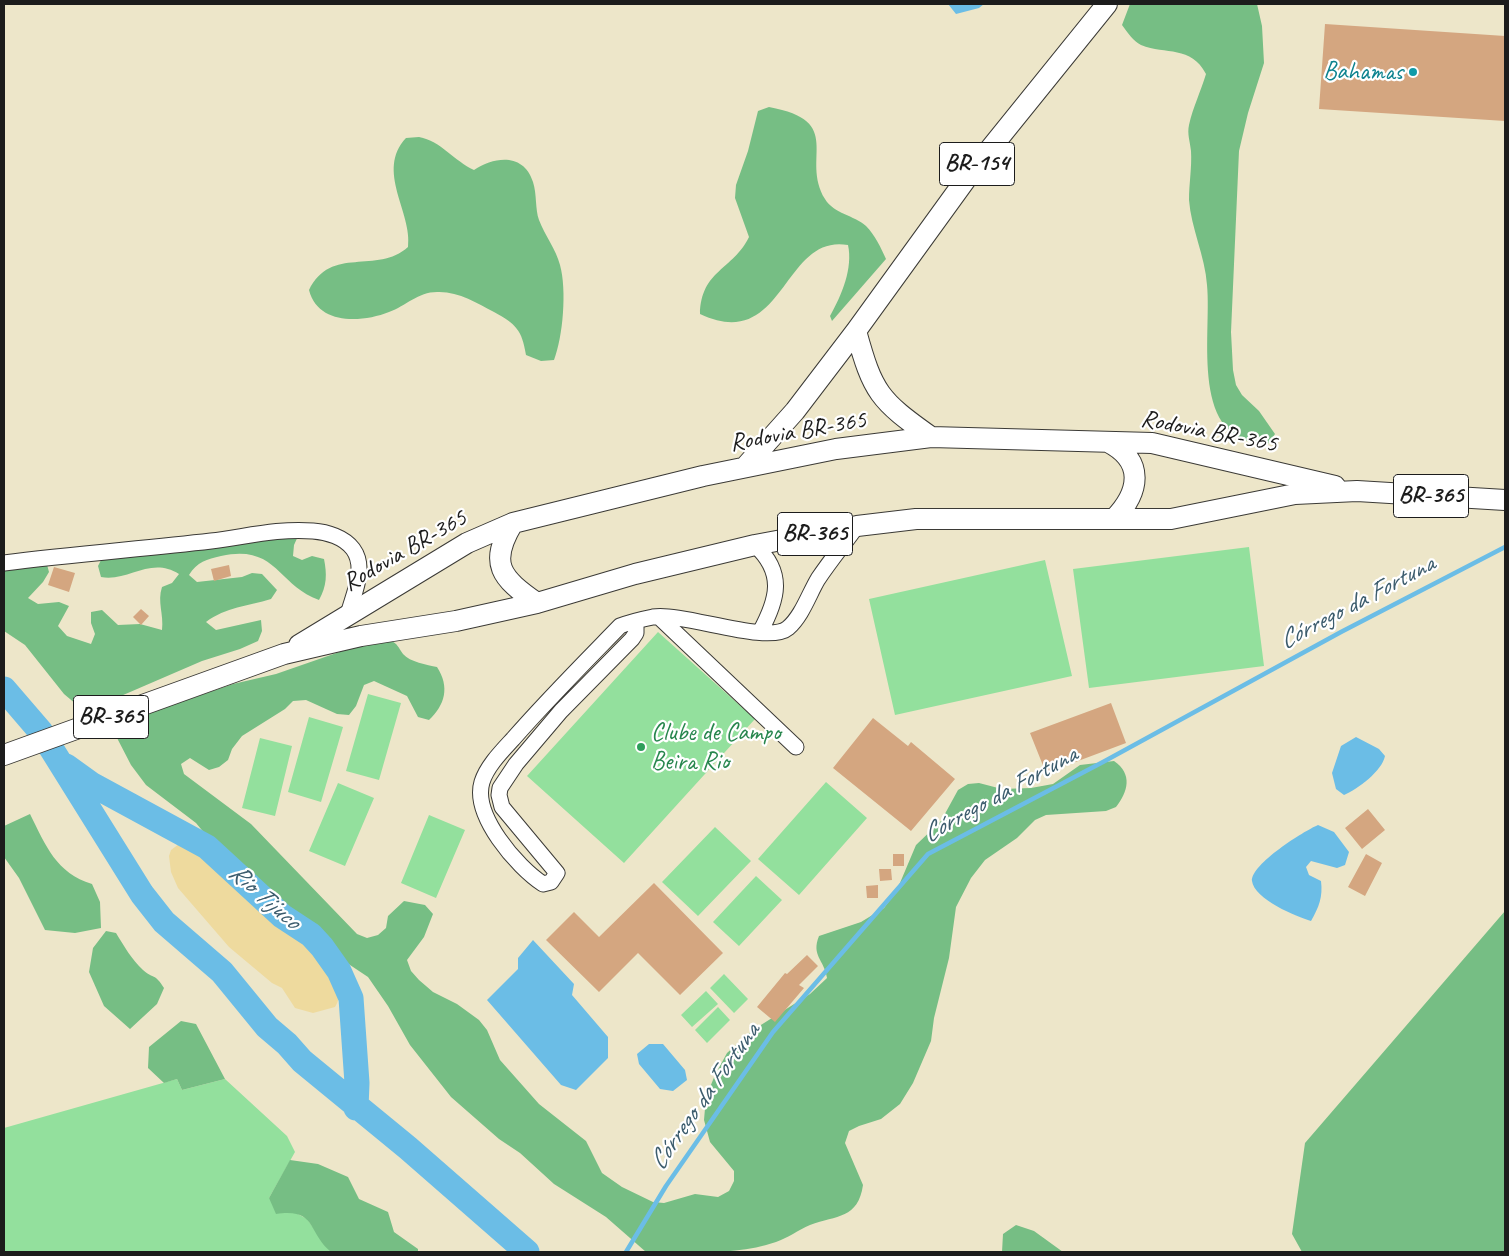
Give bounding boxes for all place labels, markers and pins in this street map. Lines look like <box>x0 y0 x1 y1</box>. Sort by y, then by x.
place label: Bahamas <box>1323 57 1403 87</box>
marker: Bahamas <box>1407 66 1419 78</box>
place label: Clube de Campo Beira Rio <box>651 718 780 777</box>
marker: Clube de Campo Beira Rio <box>635 741 647 753</box>

